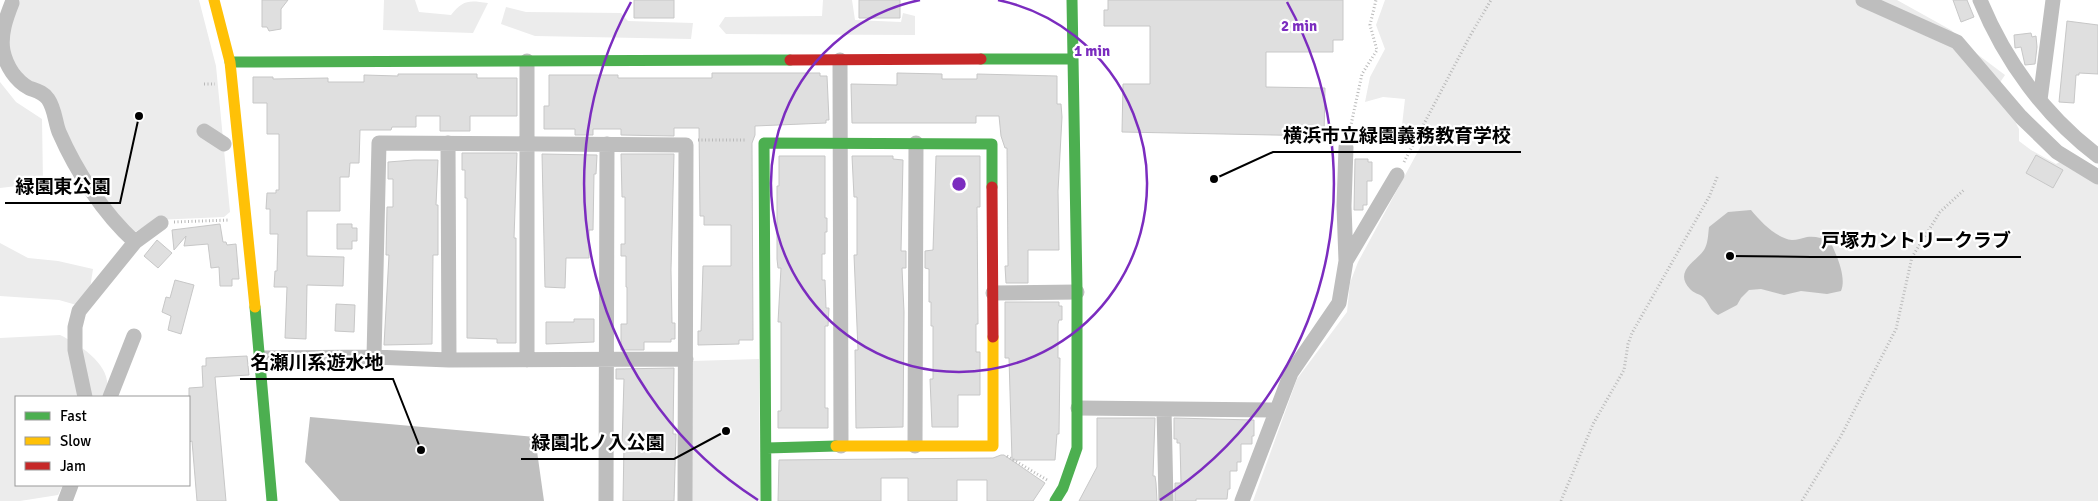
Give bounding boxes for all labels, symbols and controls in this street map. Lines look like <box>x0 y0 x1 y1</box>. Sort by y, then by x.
text: 2 min <box>1281 17 1317 35</box>
text: 1 min <box>1074 42 1110 60</box>
callout: 横浜市立緑園義務教育学校 <box>1273 118 1521 152</box>
text: 横浜市立緑園義務教育学校 <box>1283 124 1511 148</box>
callout: 緑園東公園 <box>5 169 120 203</box>
text: 緑園東公園 <box>15 175 111 199</box>
centre of rings <box>950 175 968 193</box>
callout: 戸塚カントリークラブ <box>1811 223 2021 257</box>
text: 戸塚カントリークラブ <box>1821 229 2011 253</box>
callout: 名瀬川系遊水地 <box>240 345 393 379</box>
text: 名瀬川系遊水地 <box>250 351 384 375</box>
legend <box>15 396 190 486</box>
text: Fast <box>60 407 87 425</box>
callout: 緑園北ノ入公園 <box>521 425 674 459</box>
text: 緑園北ノ入公園 <box>531 431 665 455</box>
text: Slow <box>60 432 91 450</box>
text: Jam <box>60 457 86 475</box>

